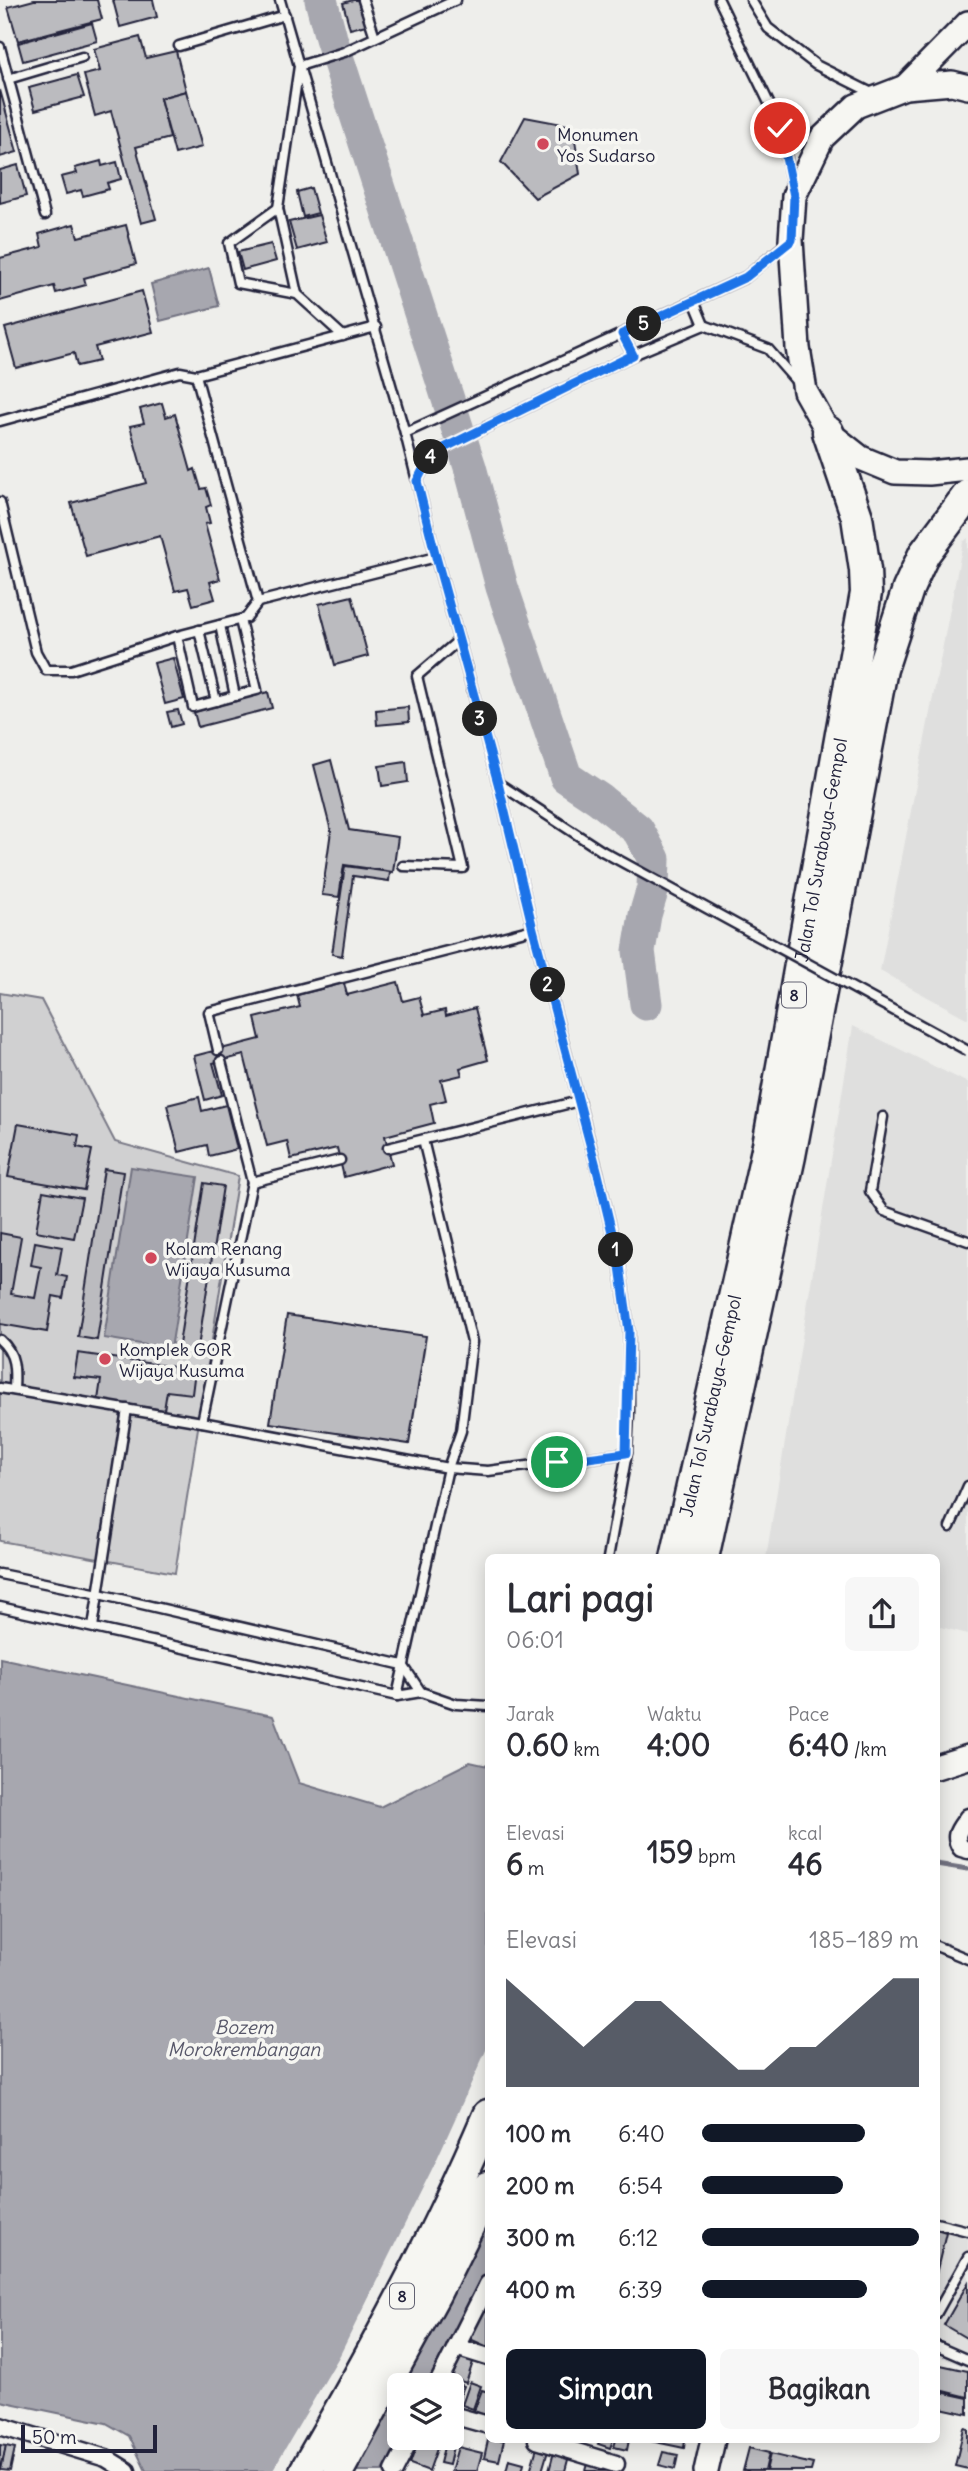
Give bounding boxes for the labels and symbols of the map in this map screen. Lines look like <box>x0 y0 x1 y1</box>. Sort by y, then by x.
pin <box>750 98 810 158</box>
place label: Monumen Yos Sudarso <box>557 123 655 167</box>
marker: Monumen Yos Sudarso <box>535 136 551 152</box>
pin: 5 <box>626 306 662 342</box>
pin: 4 <box>414 440 448 475</box>
pin: 3 <box>462 702 498 736</box>
street label: Jalan Tol Surabaya–Gempol <box>789 736 852 963</box>
pin: 2 <box>530 968 566 1002</box>
road number: 8 <box>782 982 806 1007</box>
pin: 1 <box>598 1232 634 1268</box>
place label: Kolam Renang Wijaya Kusuma <box>165 1237 291 1281</box>
marker: Kolam Renang Wijaya Kusuma <box>143 1250 159 1266</box>
street label: Jalan Tol Surabaya–Gempol <box>674 1293 746 1519</box>
place label: Komplek GOR Wijaya Kusuma <box>119 1338 245 1382</box>
marker: Komplek GOR Wijaya Kusuma <box>97 1351 113 1367</box>
pin <box>527 1432 587 1492</box>
water label: Bozem Morokrembangan <box>168 2015 321 2061</box>
road number: 8 <box>390 2284 414 2308</box>
scale bar <box>21 2422 158 2454</box>

